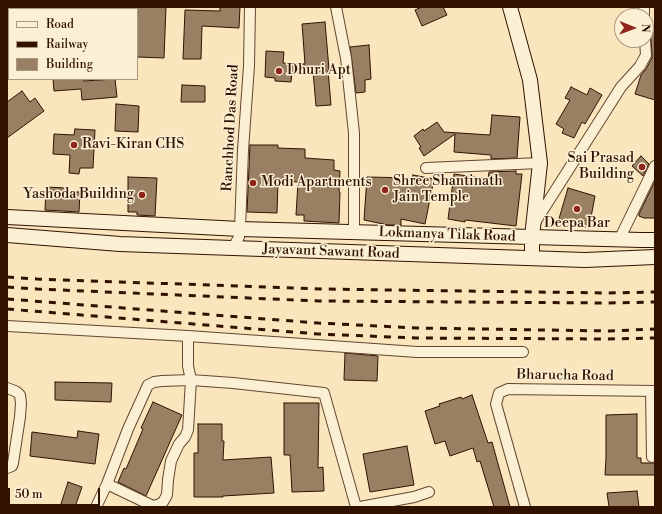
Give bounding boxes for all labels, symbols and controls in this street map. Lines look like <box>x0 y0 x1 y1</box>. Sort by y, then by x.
legend <box>8 8 138 80</box>
north arrow <box>614 8 654 48</box>
text: Road <box>46 17 74 32</box>
text: N <box>638 24 652 33</box>
text: Railway <box>46 37 88 52</box>
text: Building <box>46 57 93 72</box>
place label: Dhuri Apt <box>287 63 351 79</box>
street label: Ranchhod Das Road <box>219 64 243 192</box>
marker: Dhuri Apt <box>274 66 284 76</box>
place label: Ravi-Kiran CHS <box>82 137 184 153</box>
marker: Ravi-Kiran CHS <box>69 140 79 150</box>
place label: Sai Prasad Building <box>568 151 634 184</box>
marker: Sai Prasad Building <box>637 162 647 172</box>
place label: Shree Shantinath Jain Temple <box>393 174 503 206</box>
place label: Modi Apartments <box>261 175 372 191</box>
marker: Modi Apartments <box>248 178 258 188</box>
marker: Shree Shantinath Jain Temple <box>380 185 390 195</box>
place label: Yashoda Building <box>23 187 134 203</box>
marker: Yashoda Building <box>137 190 147 200</box>
marker: Deepa Bar <box>572 204 582 214</box>
place label: Deepa Bar <box>544 216 610 232</box>
street label: Lokmanya Tilak Road <box>378 224 516 246</box>
street label: Jayavant Sawant Road <box>262 241 400 263</box>
street label: Bharucha Road <box>516 367 614 385</box>
scale bar <box>10 480 102 506</box>
text: 50 m <box>15 487 43 502</box>

